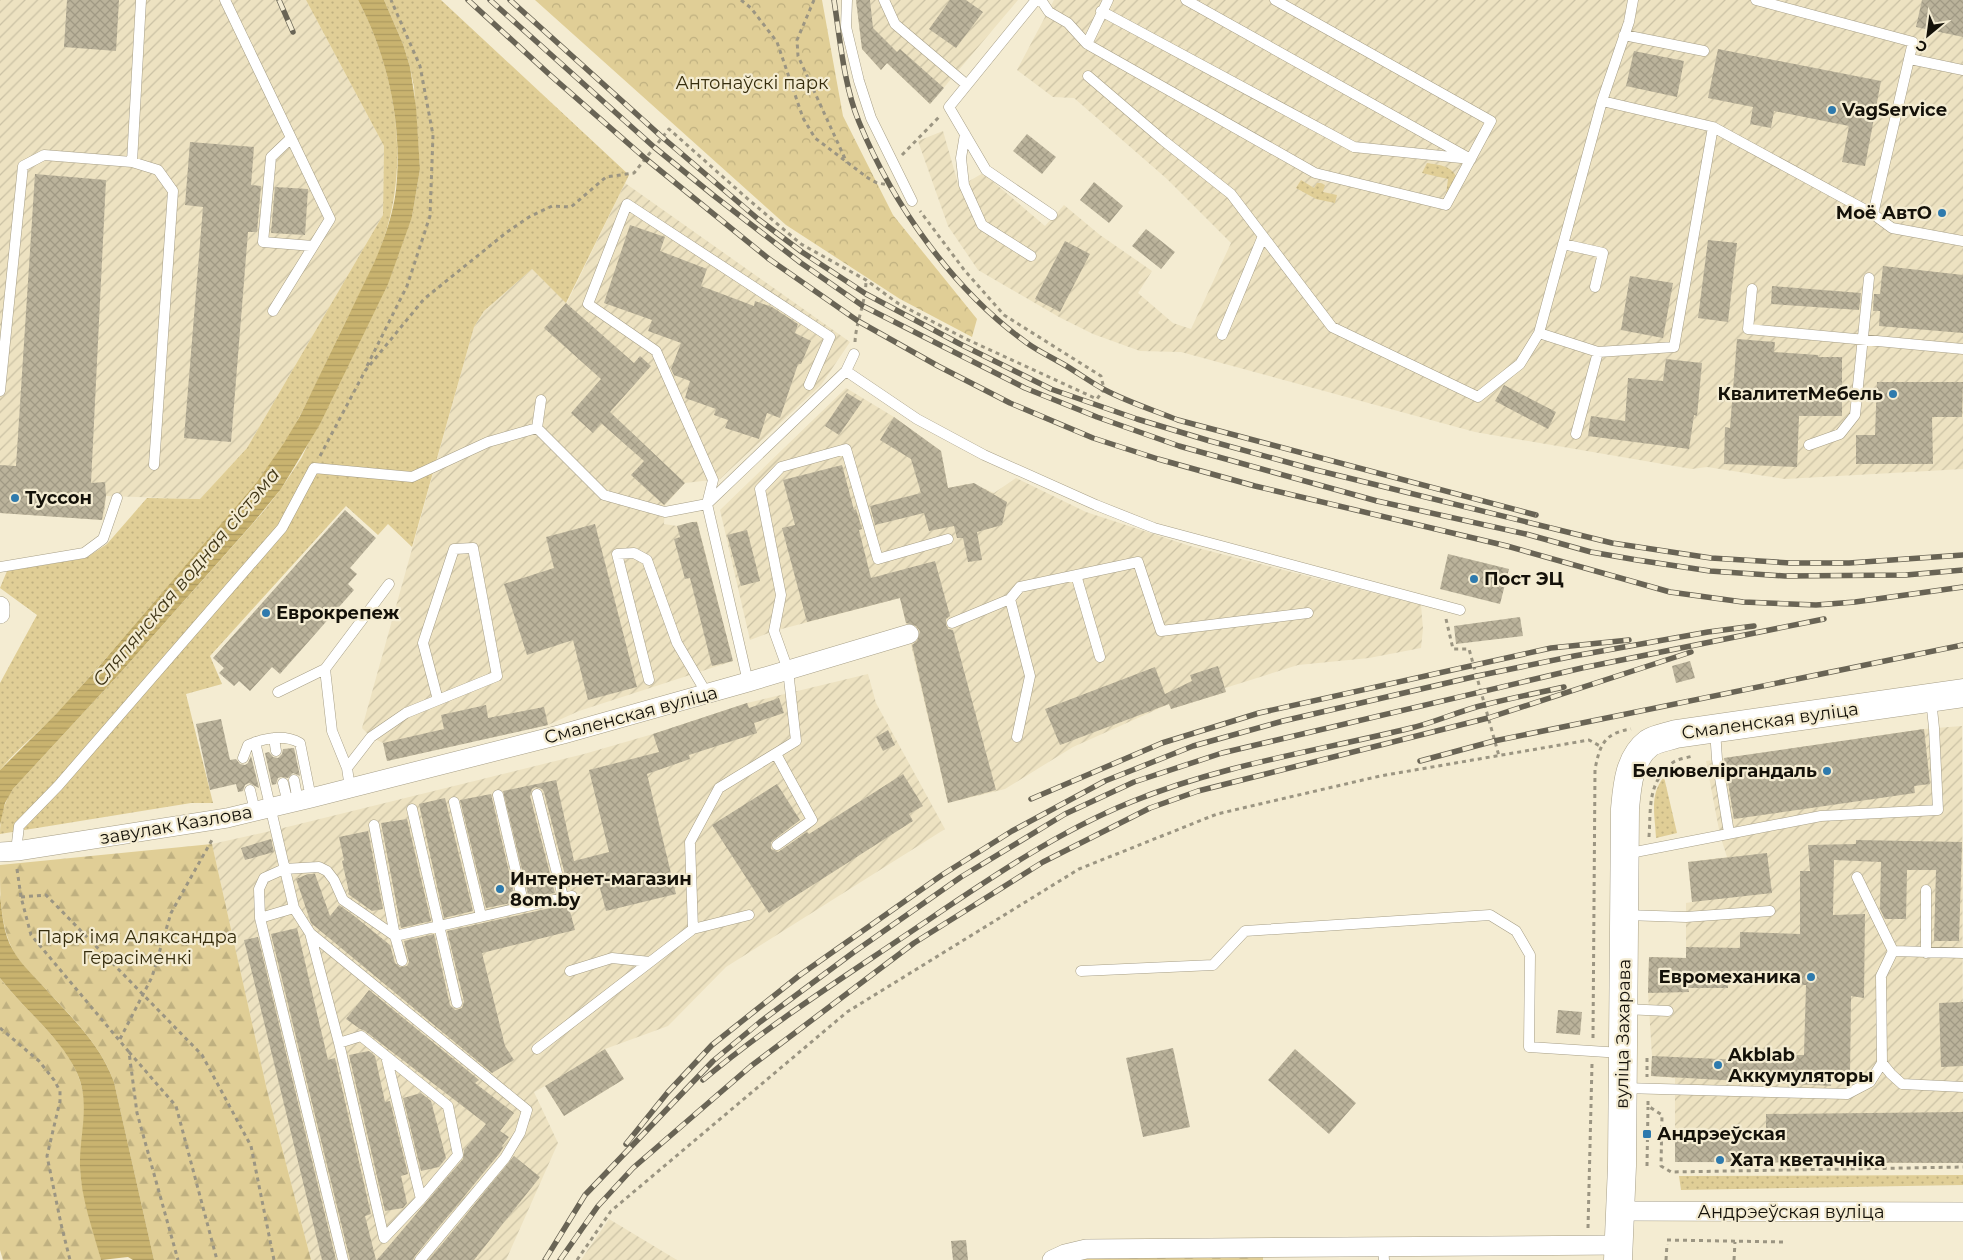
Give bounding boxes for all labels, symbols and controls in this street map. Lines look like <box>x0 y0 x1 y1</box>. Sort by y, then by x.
north arrow <box>1903 10 1953 60</box>
text: С <box>1913 36 1931 57</box>
park label: Антонаўскі парк <box>675 72 829 94</box>
place label: VagService <box>1841 99 1947 121</box>
marker: VagService <box>1826 104 1838 116</box>
place label: Моё АвтО <box>1836 202 1932 224</box>
marker: Моё АвтО <box>1936 207 1948 219</box>
place label: КвалитетМебель <box>1718 383 1883 405</box>
marker: КвалитетМебель <box>1887 388 1899 400</box>
water label: Сляпянская водная сістэма <box>88 463 284 691</box>
place label: Туссон <box>25 487 92 509</box>
marker: Туссон <box>9 492 21 504</box>
place label: Пост ЭЦ <box>1484 568 1564 590</box>
marker: Пост ЭЦ <box>1468 573 1480 585</box>
place label: Еврокрепеж <box>276 602 400 624</box>
marker: Еврокрепеж <box>260 607 272 619</box>
street label: Смаленская вуліца <box>542 681 720 749</box>
street label: Смаленская вуліца <box>1680 698 1860 744</box>
place label: Белювеліргандаль <box>1632 760 1817 782</box>
marker: Белювеліргандаль <box>1821 765 1833 777</box>
street label: завулак Казлова <box>98 801 254 849</box>
place label: Интернет-магазин 8om.by <box>510 868 692 911</box>
marker: Интернет-магазин 8om.by <box>494 883 506 895</box>
park label: Парк імя Аляксандра Герасіменкі <box>37 926 237 969</box>
street label: вуліца Захарава <box>1611 959 1635 1109</box>
place label: Евромеханика <box>1659 966 1801 988</box>
marker: Евромеханика <box>1805 971 1817 983</box>
place label: Akblab Аккумуляторы <box>1727 1044 1873 1087</box>
marker: Akblab Аккумуляторы <box>1712 1059 1724 1071</box>
place label: Андрэеўская <box>1657 1123 1786 1145</box>
marker: Андрэеўская <box>1641 1128 1653 1140</box>
place label: Хата кветачніка <box>1730 1149 1885 1171</box>
marker: Хата кветачніка <box>1714 1154 1726 1166</box>
street label: Андрэеўская вуліца <box>1698 1201 1884 1223</box>

